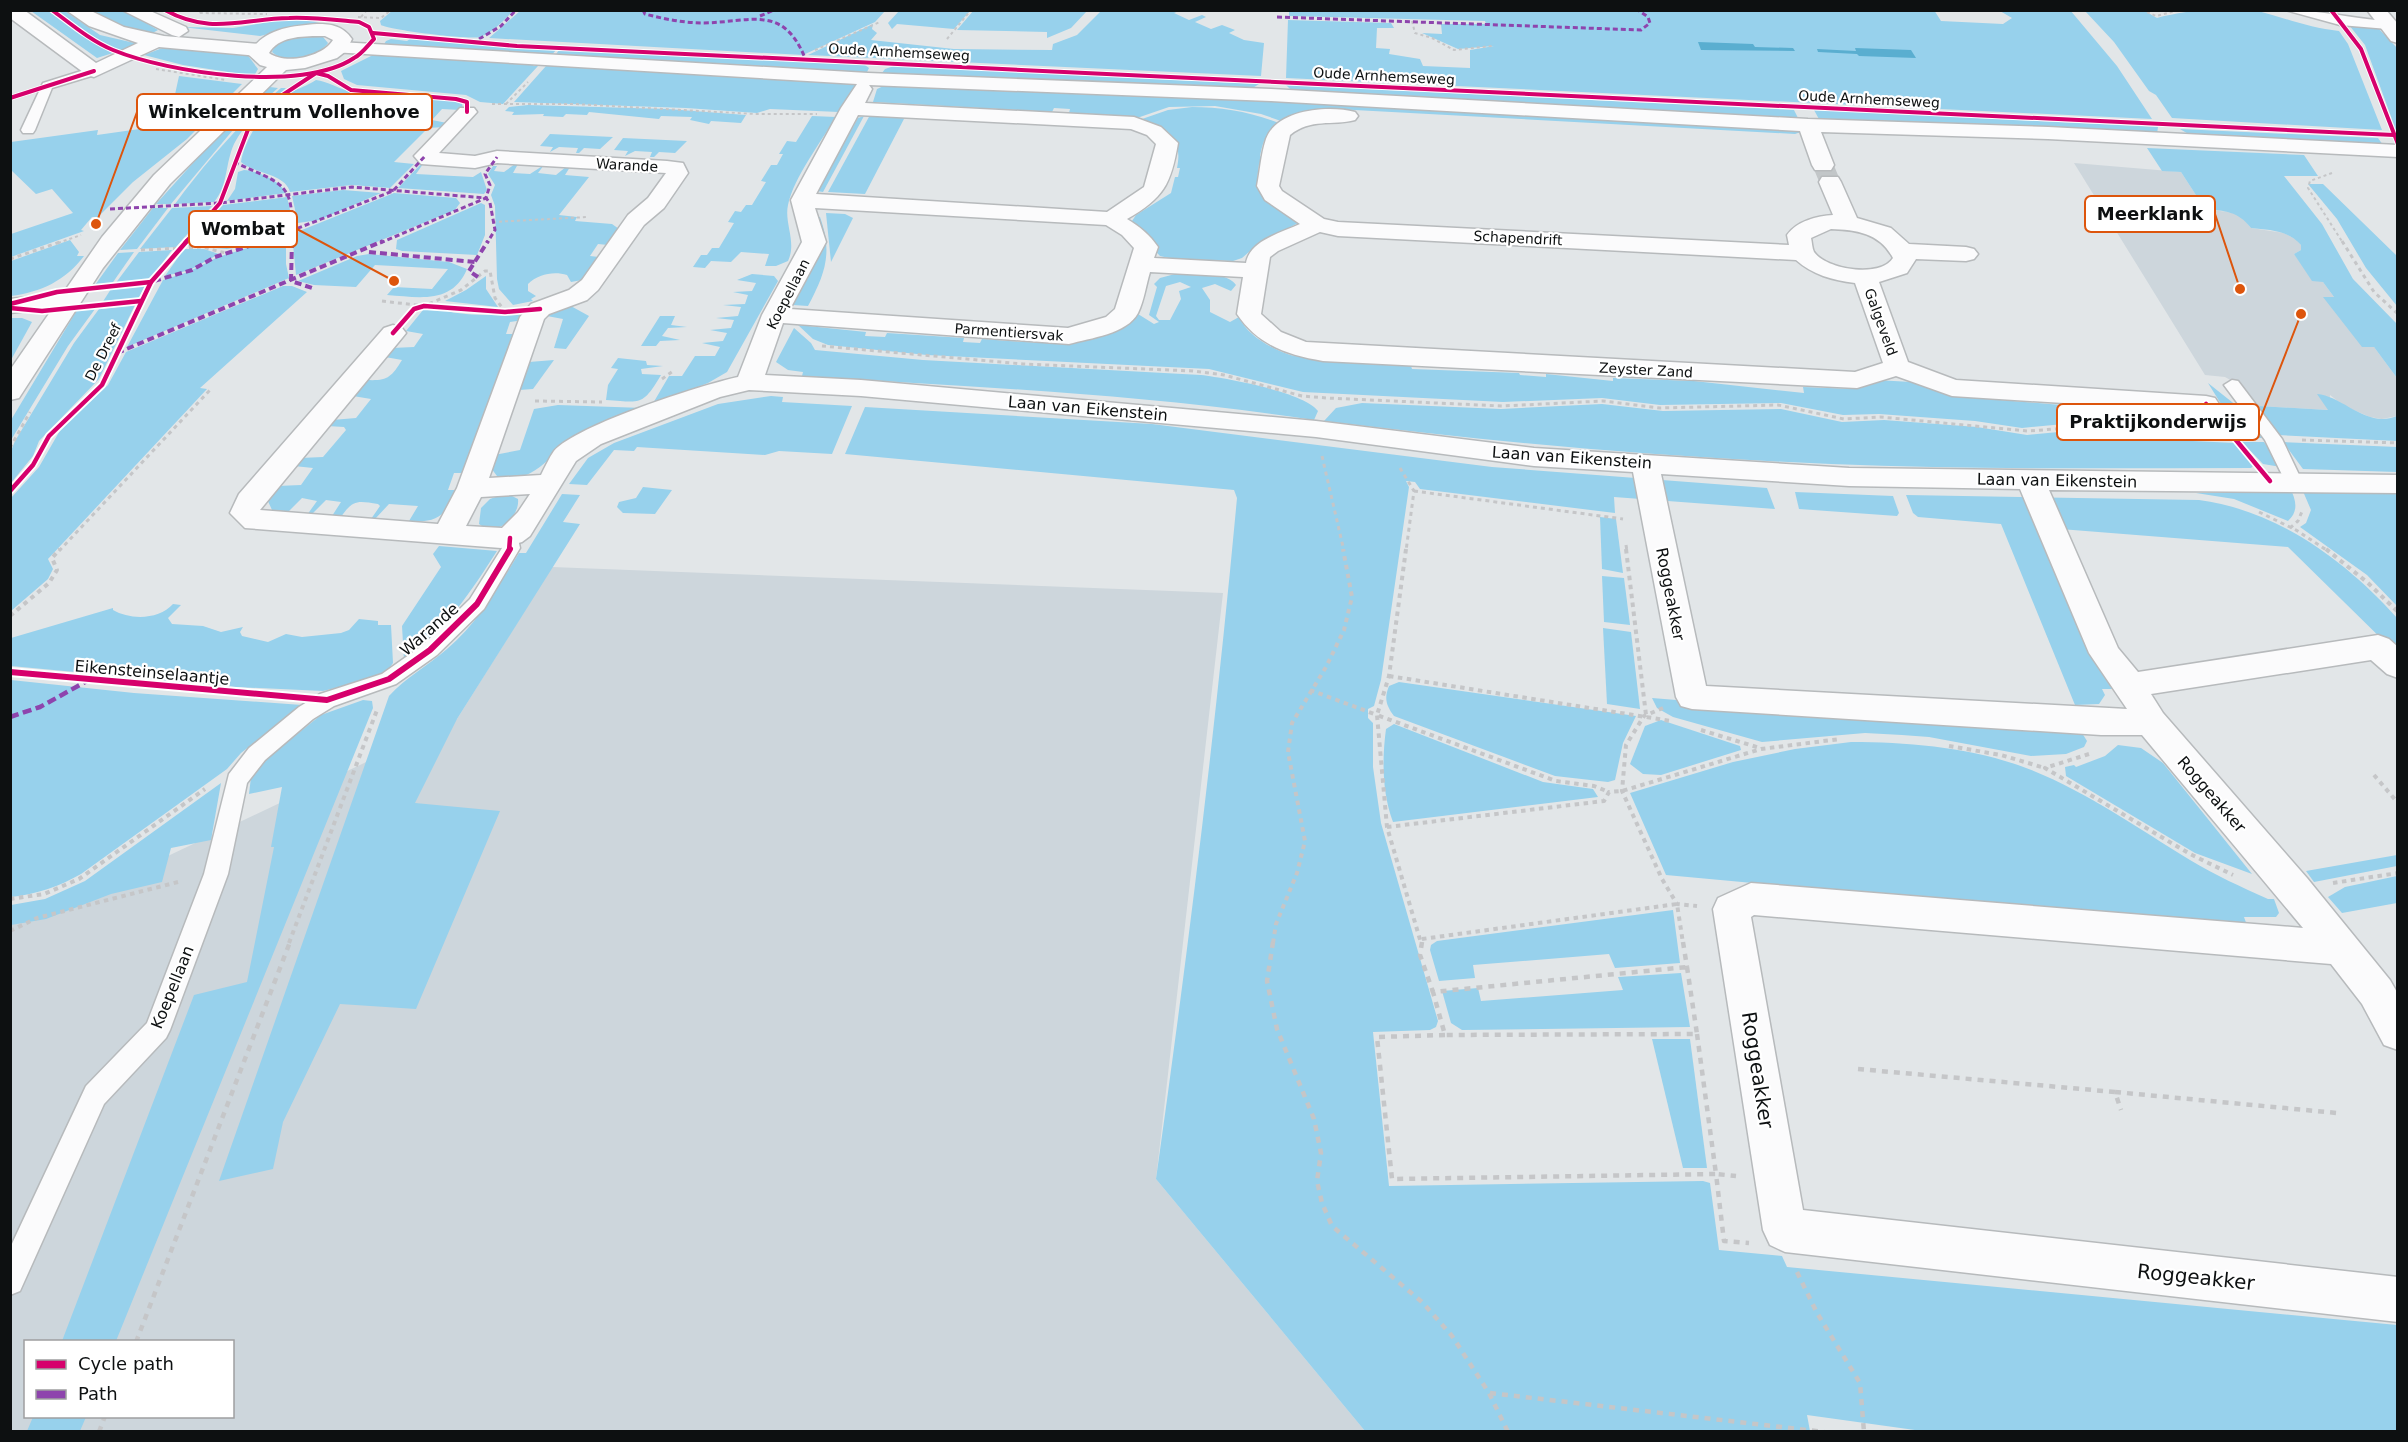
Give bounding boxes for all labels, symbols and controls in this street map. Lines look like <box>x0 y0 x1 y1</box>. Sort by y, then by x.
street label: Oude Arnhemseweg <box>828 40 970 64</box>
street label: Oude Arnhemseweg <box>1313 64 1455 88</box>
street label: Oude Arnhemseweg <box>1798 87 1940 111</box>
callout: Winkelcentrum Vollenhove <box>137 94 432 130</box>
text: Winkelcentrum Vollenhove <box>148 101 420 122</box>
street label: Warande <box>596 155 658 175</box>
callout: Meerklank <box>2085 196 2215 232</box>
text: Meerklank <box>2097 203 2204 224</box>
callout: Wombat <box>189 211 297 247</box>
text: Wombat <box>201 218 285 239</box>
street label: Schapendrift <box>1473 228 1563 248</box>
street label: Koepellaan <box>763 256 813 332</box>
street label: Galgeveld <box>1861 286 1901 358</box>
street label: De Dreef <box>82 320 125 383</box>
street label: Parmentiersvak <box>954 320 1065 344</box>
street label: Zeyster Zand <box>1599 360 1693 380</box>
street label: Laan van Eikenstein <box>1007 392 1169 425</box>
callout: Praktijkonderwijs <box>2057 404 2259 440</box>
text: Praktijkonderwijs <box>2069 411 2247 432</box>
street label: Laan van Eikenstein <box>1491 442 1653 473</box>
street label: Laan van Eikenstein <box>1977 470 2137 491</box>
street label: Roggeakker <box>1652 546 1689 643</box>
street label: Warande <box>396 599 462 660</box>
street label: Eikensteinselaantje <box>74 656 230 689</box>
street label: Roggeakker <box>2173 752 2250 837</box>
street label: Koepellaan <box>147 943 198 1032</box>
street label: Roggeakker <box>1737 1010 1779 1131</box>
street label: Roggeakker <box>2136 1259 2257 1295</box>
legend <box>24 1340 234 1418</box>
text: Cycle path <box>78 1353 174 1374</box>
text: Path <box>78 1383 118 1404</box>

